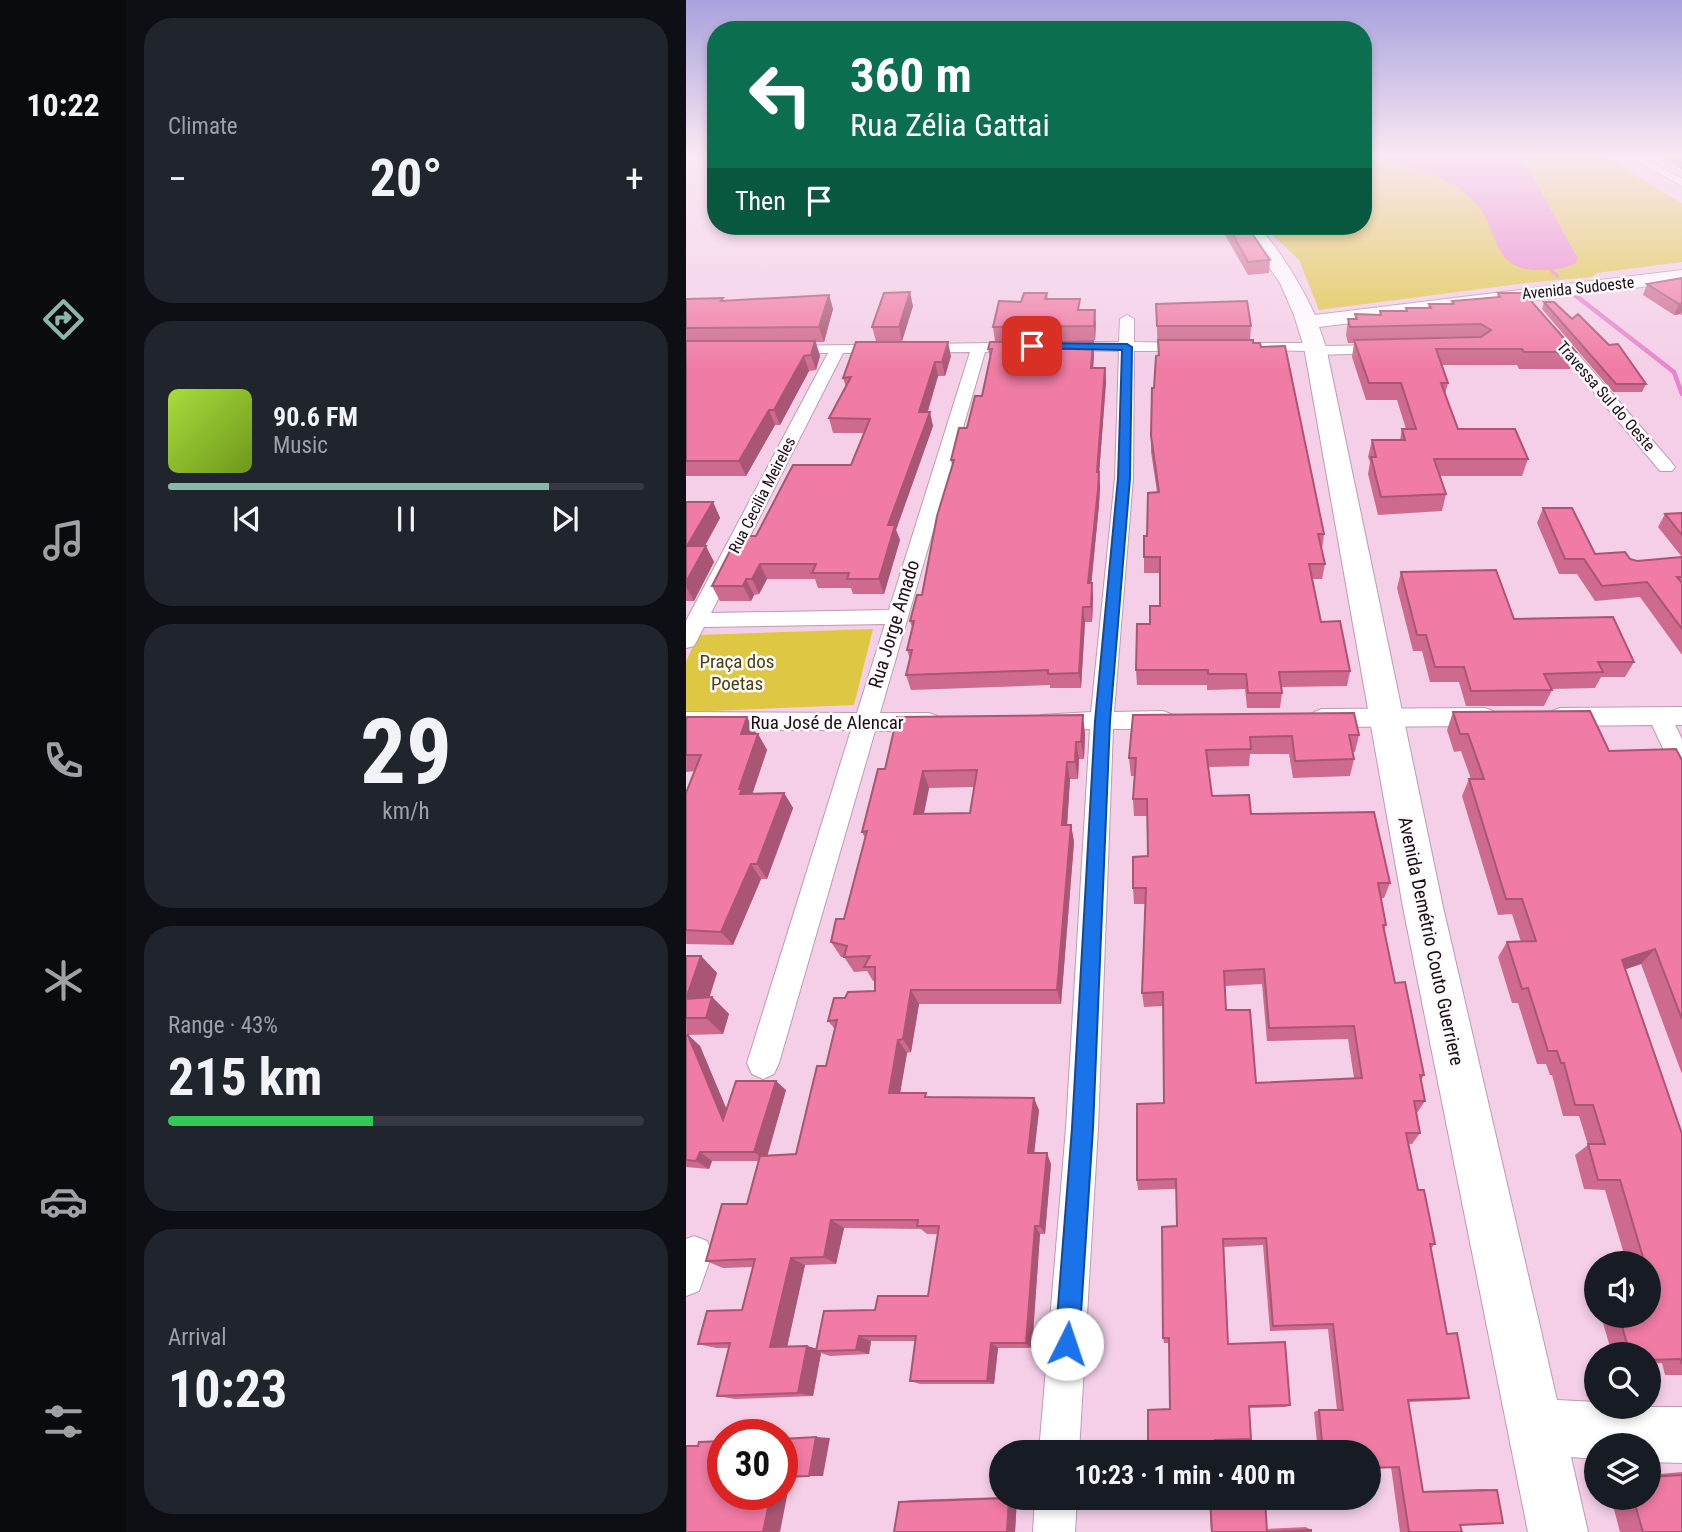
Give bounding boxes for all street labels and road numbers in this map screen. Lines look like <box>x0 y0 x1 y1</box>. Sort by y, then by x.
street label: Avenida Sudoeste <box>1521 273 1635 303</box>
street label: Travessa Sul do Oeste <box>1553 337 1659 455</box>
street label: Rua Cecilia Meireles <box>725 434 799 556</box>
street label: Rua Jorge Amado <box>864 557 924 691</box>
street label: Rua José de Alencar <box>750 711 904 734</box>
street label: Avenida Demétrio Couto Guerriere <box>1393 814 1469 1068</box>

